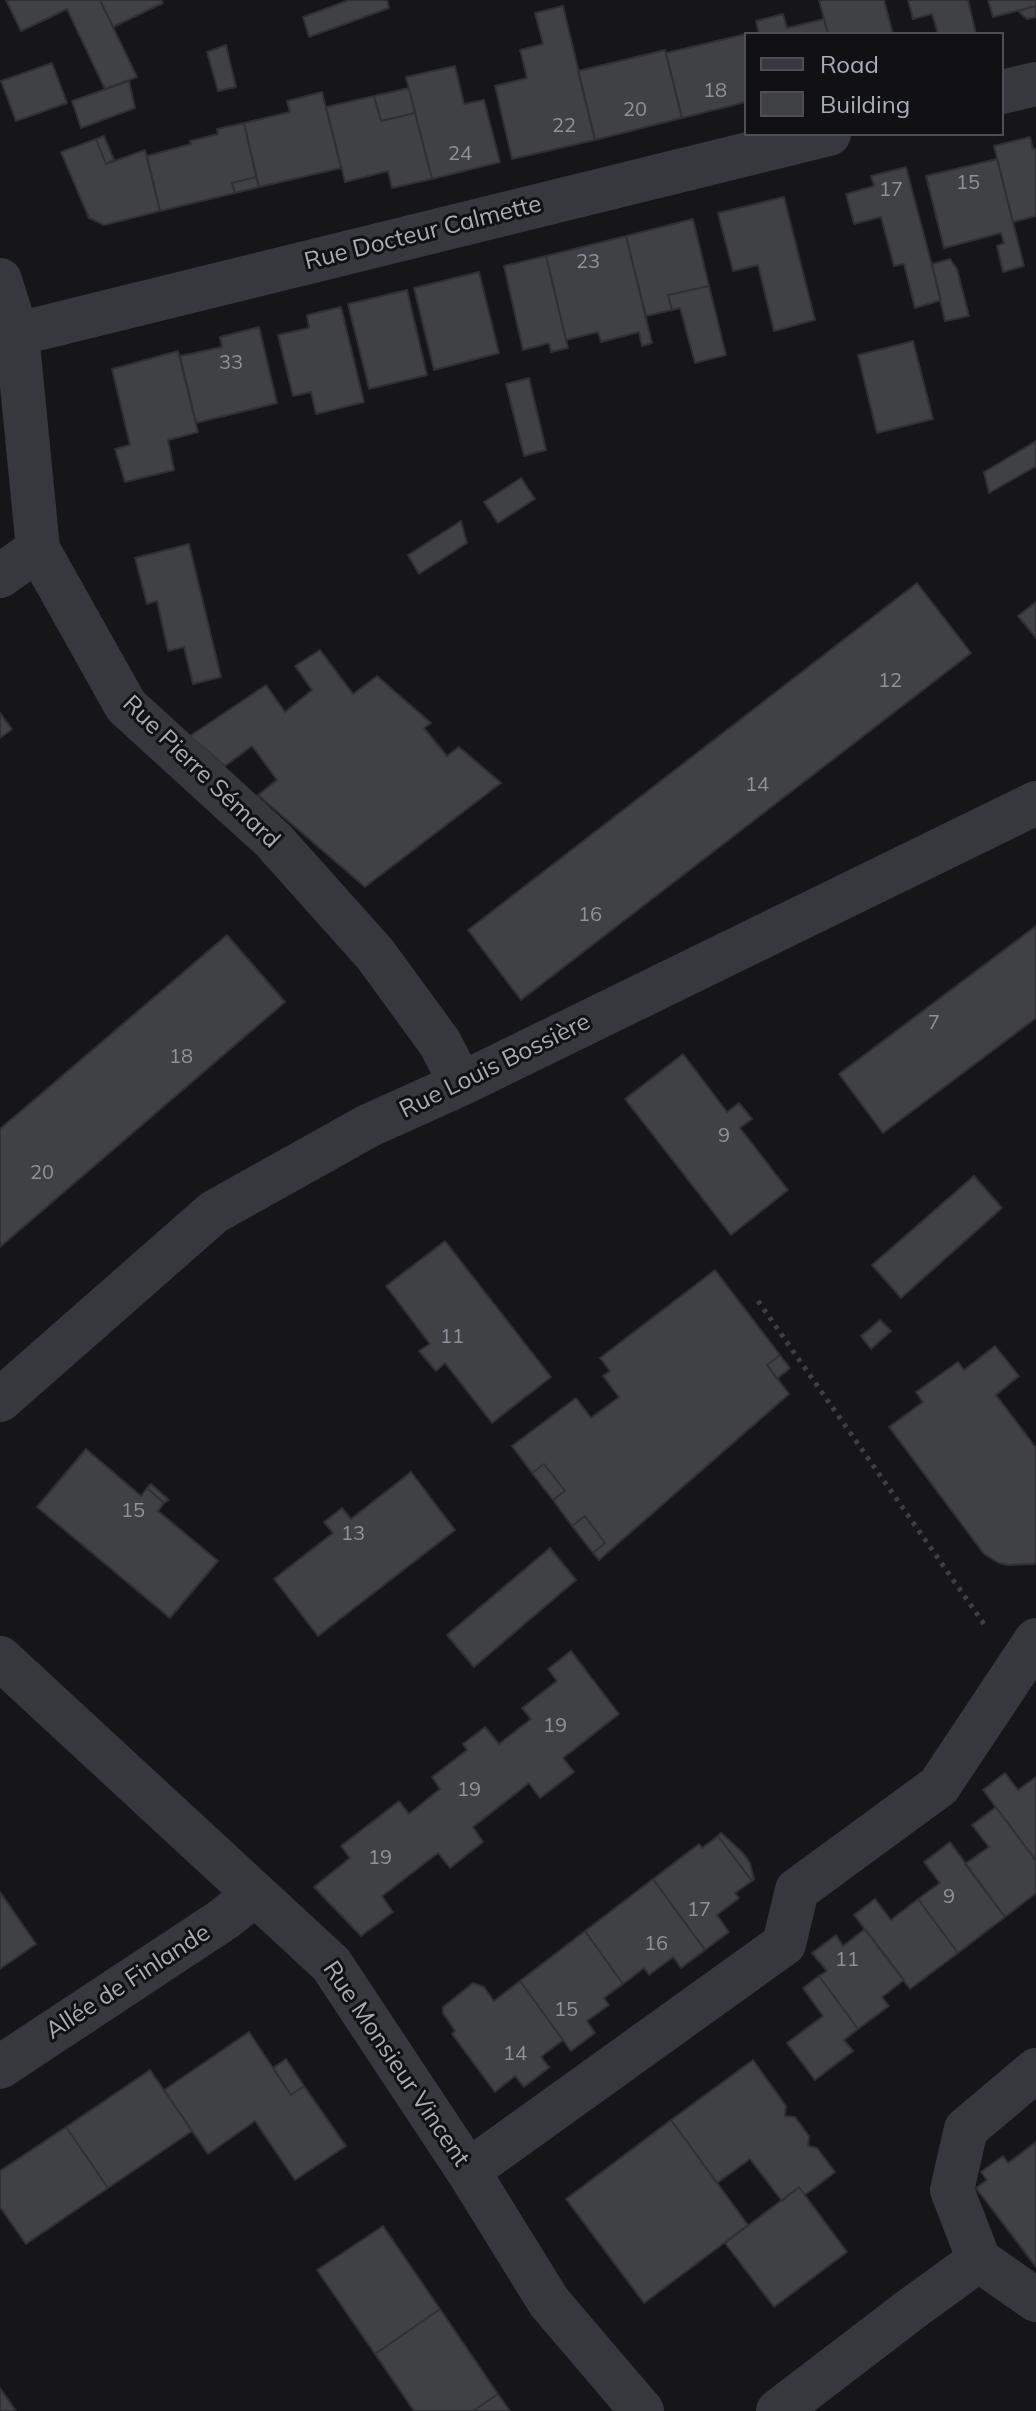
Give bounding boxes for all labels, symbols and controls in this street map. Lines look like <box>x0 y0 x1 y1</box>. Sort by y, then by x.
legend <box>744 32 1004 136</box>
text: Road <box>820 49 879 79</box>
house number: 18 <box>703 79 727 103</box>
text: Building <box>820 89 910 119</box>
house number: 20 <box>623 98 647 122</box>
house number: 22 <box>552 114 576 138</box>
house number: 24 <box>448 142 472 166</box>
house number: 15 <box>956 171 980 195</box>
house number: 17 <box>879 178 903 202</box>
street label: Rue Docteur Calmette <box>302 190 544 276</box>
house number: 23 <box>576 250 600 274</box>
house number: 33 <box>219 351 243 375</box>
house number: 12 <box>878 669 902 693</box>
street label: Rue Pierre Sémard <box>116 690 286 854</box>
house number: 14 <box>745 773 769 797</box>
house number: 16 <box>578 903 602 927</box>
street label: Rue Louis Bossière <box>395 1007 595 1125</box>
house number: 7 <box>928 1011 940 1035</box>
house number: 18 <box>169 1045 193 1069</box>
house number: 9 <box>718 1124 730 1148</box>
house number: 20 <box>30 1161 54 1185</box>
house number: 11 <box>440 1325 464 1349</box>
house number: 15 <box>121 1499 145 1523</box>
house number: 13 <box>341 1522 365 1546</box>
house number: 19 <box>543 1714 567 1738</box>
house number: 19 <box>457 1778 481 1802</box>
house number: 19 <box>368 1846 392 1870</box>
house number: 9 <box>943 1885 955 1909</box>
house number: 17 <box>687 1898 711 1922</box>
street label: Allée de Finlande <box>40 1918 216 2046</box>
house number: 16 <box>644 1932 668 1956</box>
house number: 11 <box>835 1948 859 1972</box>
street label: Rue Monsieur Vincent <box>317 1956 475 2172</box>
house number: 15 <box>554 1998 578 2022</box>
house number: 14 <box>503 2042 527 2066</box>

